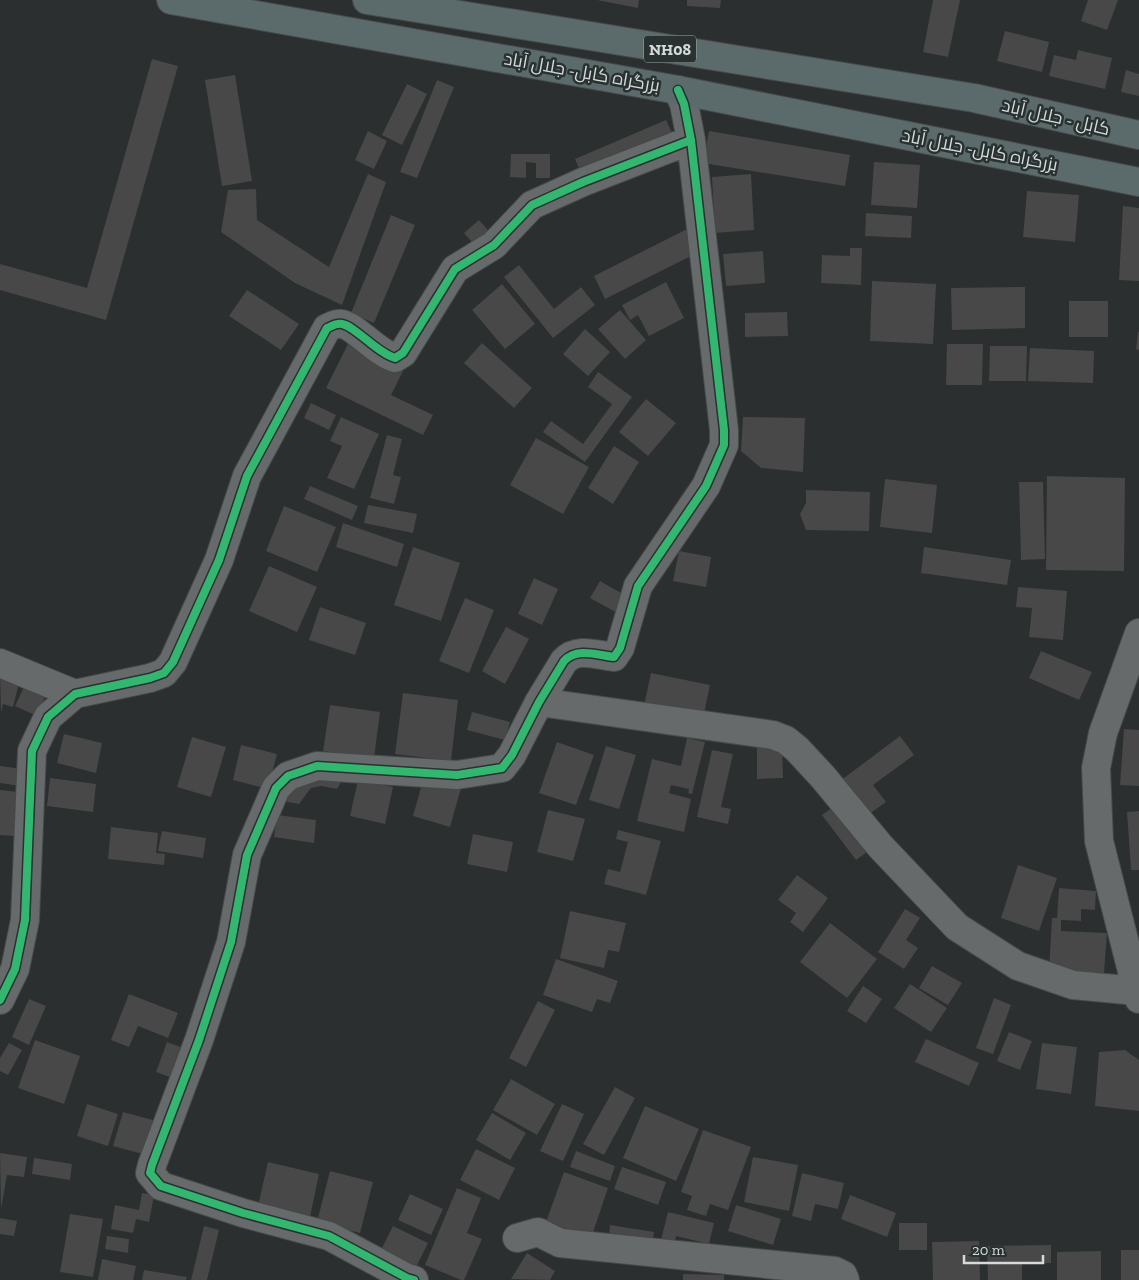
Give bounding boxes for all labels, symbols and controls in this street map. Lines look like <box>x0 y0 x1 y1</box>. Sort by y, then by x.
road number: NH08 <box>644 36 696 62</box>
street label: بزرگراه کابل- جلال آباد <box>502 47 662 97</box>
street label: کابل - جلال آباد <box>1000 94 1112 140</box>
street label: بزرگراه کابل- جلال آباد <box>900 124 1060 176</box>
scale bar <box>964 1232 1043 1264</box>
text: 20 m <box>972 1241 1005 1259</box>

